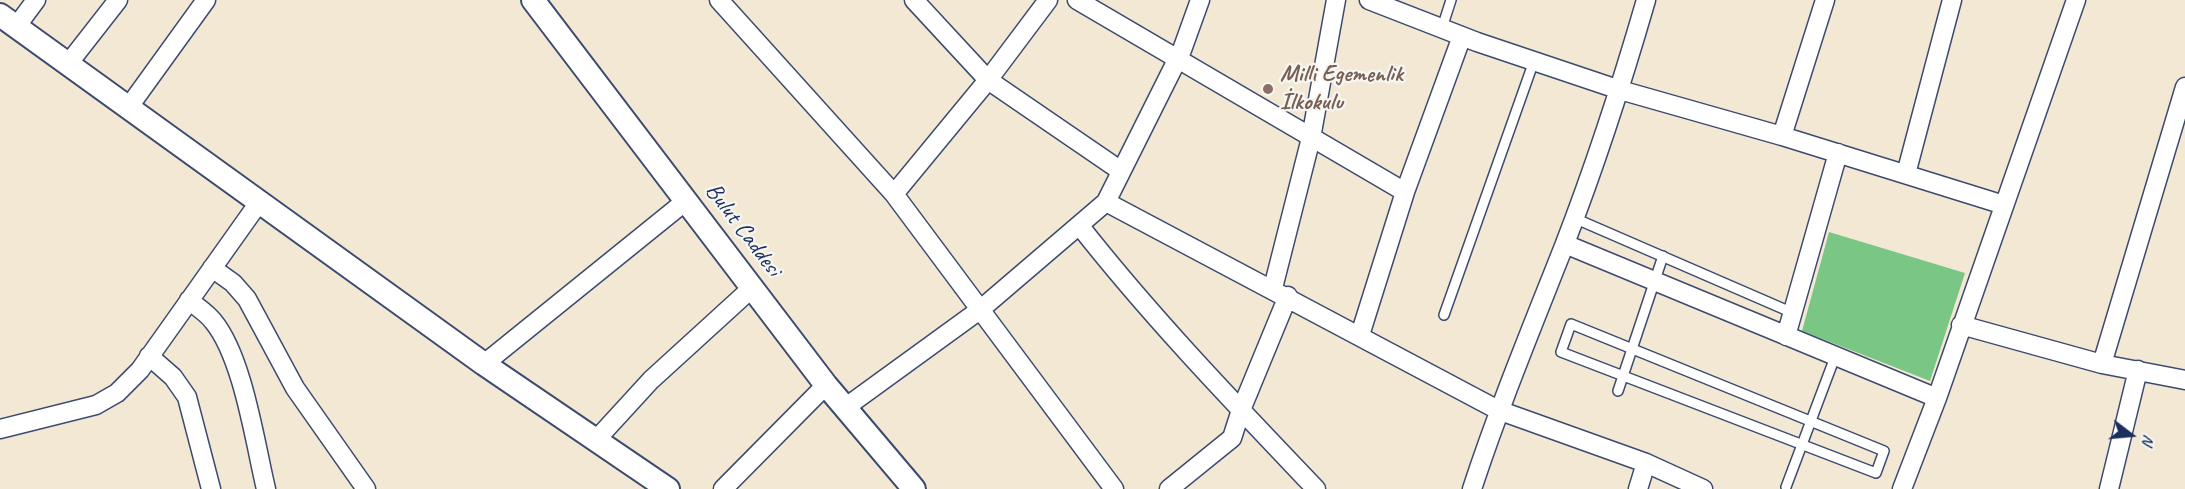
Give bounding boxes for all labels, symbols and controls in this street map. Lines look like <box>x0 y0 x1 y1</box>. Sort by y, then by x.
place label: Milli Egemenlik İlkokulu <box>1280 61 1403 117</box>
marker: Milli Egemenlik İlkokulu <box>1261 82 1275 96</box>
street label: Bulut Caddesi <box>699 178 787 282</box>
north arrow <box>2101 405 2161 465</box>
text: N <box>2137 432 2159 447</box>

